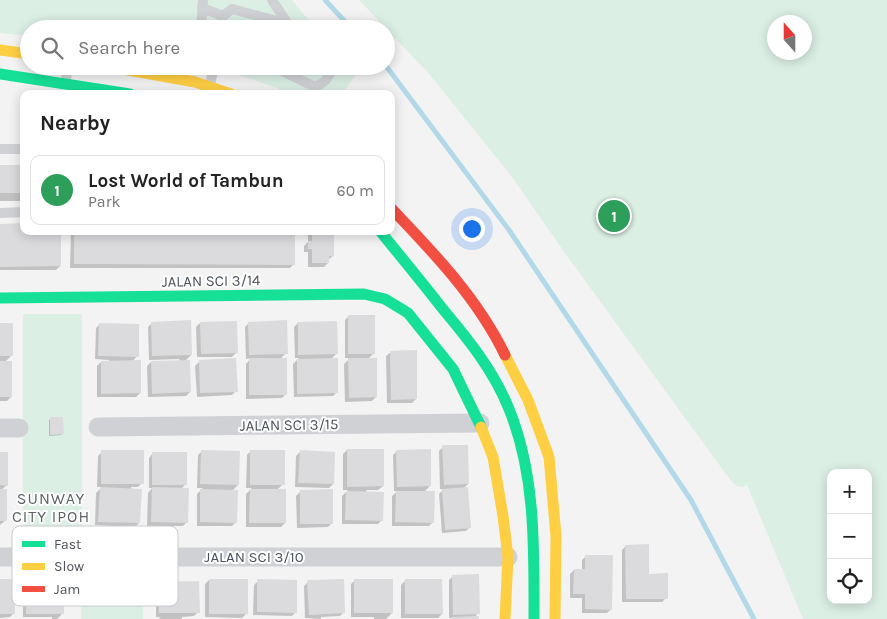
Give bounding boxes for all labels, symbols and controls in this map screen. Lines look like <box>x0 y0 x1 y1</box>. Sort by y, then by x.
north arrow <box>767 15 812 60</box>
search box <box>20 20 395 75</box>
icon: search <box>38 34 66 62</box>
text: Search here <box>78 37 180 59</box>
text: Nearby <box>40 111 110 135</box>
text: Lost World of Tambun <box>88 170 284 192</box>
text: 1 <box>54 181 60 200</box>
text: 60 m <box>337 181 374 200</box>
text: Park <box>88 192 120 211</box>
pin: 1 <box>598 197 630 235</box>
your location <box>459 216 485 242</box>
street label: JALAN SCI 3/14 <box>161 271 261 291</box>
street label: JALAN SCI 3/15 <box>239 415 339 435</box>
map controls <box>827 469 872 604</box>
button: + <box>827 469 872 514</box>
district label: SUNWAY CITY IPOH <box>12 489 90 526</box>
button: − <box>827 514 872 559</box>
legend <box>12 526 178 606</box>
text: Fast <box>54 536 81 553</box>
street label: JALAN SCI 3/10 <box>204 548 304 566</box>
text: Slow <box>54 558 84 575</box>
button: locate <box>827 559 872 604</box>
text: Jam <box>54 581 80 598</box>

